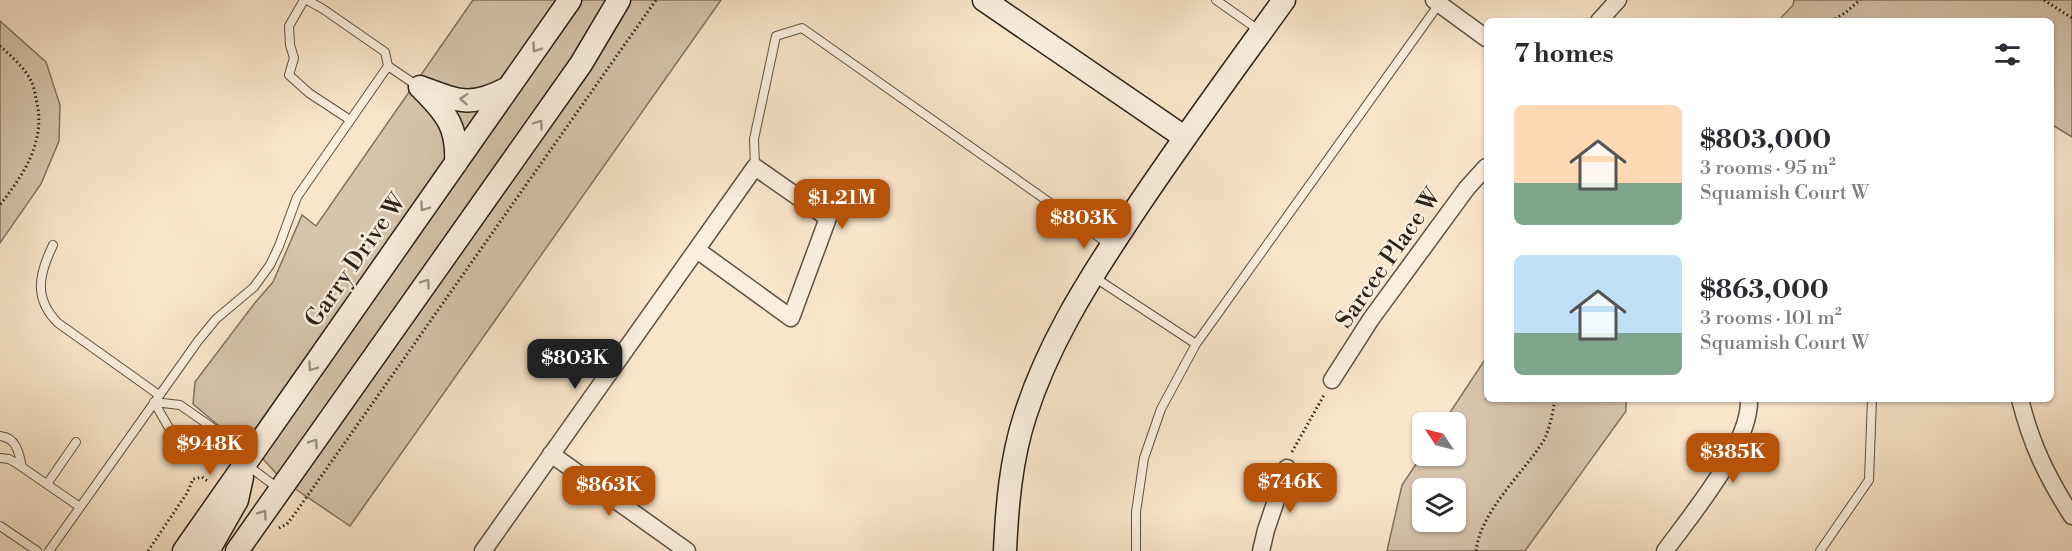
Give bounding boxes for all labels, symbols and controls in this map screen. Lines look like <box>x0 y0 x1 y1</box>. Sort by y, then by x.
text: 7 homes <box>1514 38 1614 70</box>
icon: filters <box>1991 38 2024 71</box>
one-way arrow <box>533 41 544 52</box>
one-way arrow <box>459 93 468 106</box>
one-way arrow <box>532 120 543 131</box>
text: $803,000 <box>1700 124 1831 156</box>
icon: home <box>1562 129 1634 201</box>
text: 3 rooms · 95 m² <box>1700 156 1836 181</box>
pin: $1.21M <box>793 179 891 230</box>
text: Squamish Court W <box>1700 181 1869 206</box>
street label: Sarcee Place W <box>1330 182 1449 334</box>
text: $1.21M <box>808 186 876 211</box>
street label: Garry Drive W <box>299 187 414 333</box>
pin: $803K <box>1042 199 1126 250</box>
one-way arrow <box>420 201 431 212</box>
text: $803K <box>1050 206 1118 231</box>
text: $863,000 <box>1700 274 1829 306</box>
one-way arrow <box>419 279 430 290</box>
icon: home <box>1562 279 1634 351</box>
text: 3 rooms · 101 m² <box>1700 306 1842 331</box>
text: Squamish Court W <box>1700 331 1869 356</box>
pin: $803K <box>533 339 617 390</box>
text: $803K <box>541 346 609 371</box>
one-way arrow <box>308 360 319 371</box>
north arrow <box>1412 412 1466 466</box>
map controls <box>1412 412 1466 532</box>
pin: $948K <box>168 425 252 476</box>
text: $948K <box>177 432 243 457</box>
pin: $385K <box>1691 433 1775 484</box>
one-way arrow <box>307 438 318 449</box>
text: $385K <box>1700 440 1766 465</box>
pin: $746K <box>1248 463 1332 514</box>
pin: $863K <box>567 466 651 517</box>
text: $746K <box>1258 470 1322 495</box>
text: $863K <box>576 473 642 498</box>
button: layers <box>1412 478 1466 532</box>
one-way arrow <box>256 509 267 520</box>

